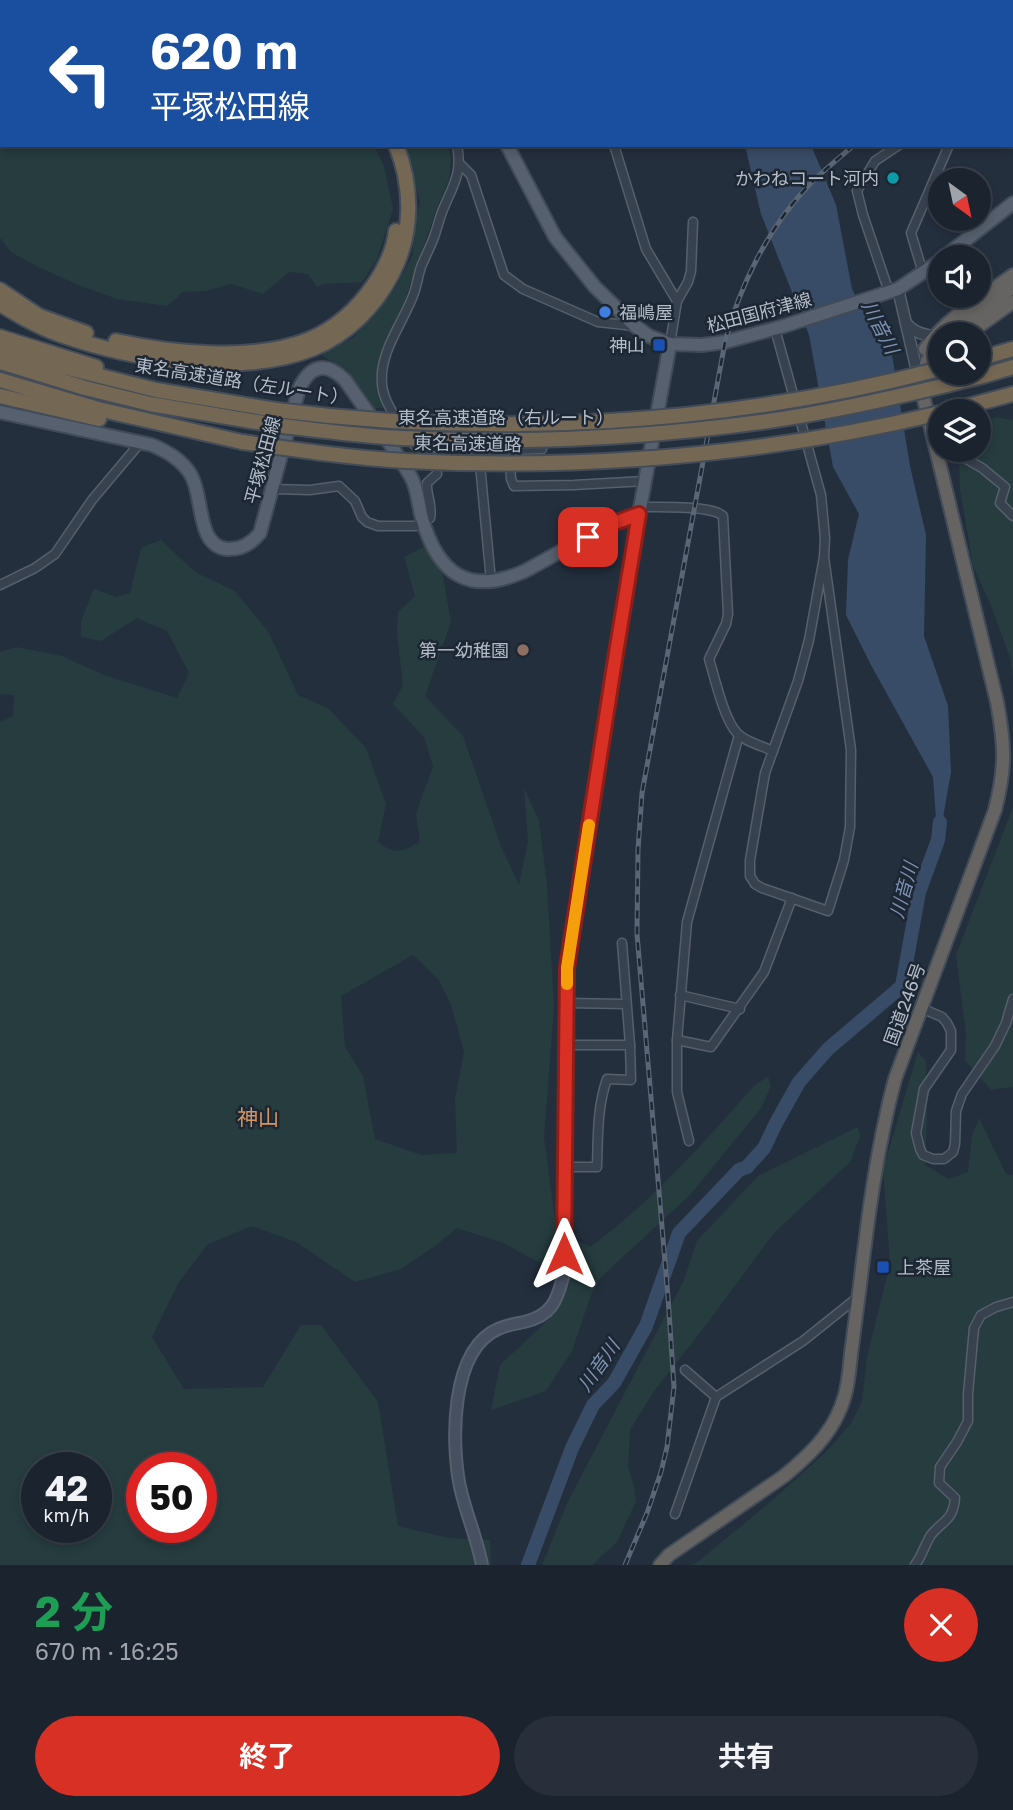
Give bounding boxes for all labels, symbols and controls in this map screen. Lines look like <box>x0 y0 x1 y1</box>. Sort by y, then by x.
text: 620 m <box>150 21 298 80</box>
icon: left <box>35 28 126 119</box>
text: 平塚松田線 <box>150 87 310 125</box>
place label: かわねコート河内 <box>735 167 879 189</box>
north arrow <box>928 168 990 231</box>
map controls <box>928 168 991 462</box>
marker: かわねコート河内 <box>885 170 901 186</box>
button: sound <box>928 245 991 308</box>
street label: 松田国府津線 <box>704 287 814 337</box>
water label: 川音川 <box>858 296 905 359</box>
place label: 福嶋屋 <box>619 301 673 323</box>
marker: 福嶋屋 <box>597 304 613 320</box>
button: search <box>928 322 991 385</box>
place label: 神山 <box>609 334 645 356</box>
marker: 神山 <box>651 337 667 353</box>
street label: 東名高速道路（左ルート） <box>134 353 350 409</box>
button: layers <box>928 399 991 462</box>
street label: 東名高速道路（右ルート） <box>398 406 614 428</box>
street label: 平塚松田線 <box>240 414 284 506</box>
street label: 東名高速道路 <box>414 431 522 455</box>
pin <box>558 507 618 567</box>
icon: arrive <box>569 518 607 556</box>
place label: 第一幼稚園 <box>419 639 509 661</box>
marker: 第一幼稚園 <box>515 642 531 658</box>
water label: 川音川 <box>885 858 922 921</box>
street label: 国道246号 <box>879 960 929 1048</box>
district label: 神山 <box>237 1104 279 1130</box>
position arrow <box>527 1217 601 1291</box>
place label: 上茶屋 <box>897 1256 951 1278</box>
marker: 上茶屋 <box>875 1259 891 1275</box>
water label: 川音川 <box>572 1333 625 1395</box>
speed limit sign: 50 <box>126 1452 217 1543</box>
text: 42 <box>45 1467 88 1509</box>
text: km/h <box>44 1504 89 1526</box>
text: 2 分 <box>35 1586 113 1636</box>
button: close <box>904 1588 978 1662</box>
text: 670 m · 16:25 <box>35 1637 179 1665</box>
button: 終了 <box>35 1716 500 1796</box>
button: 共有 <box>514 1716 978 1796</box>

